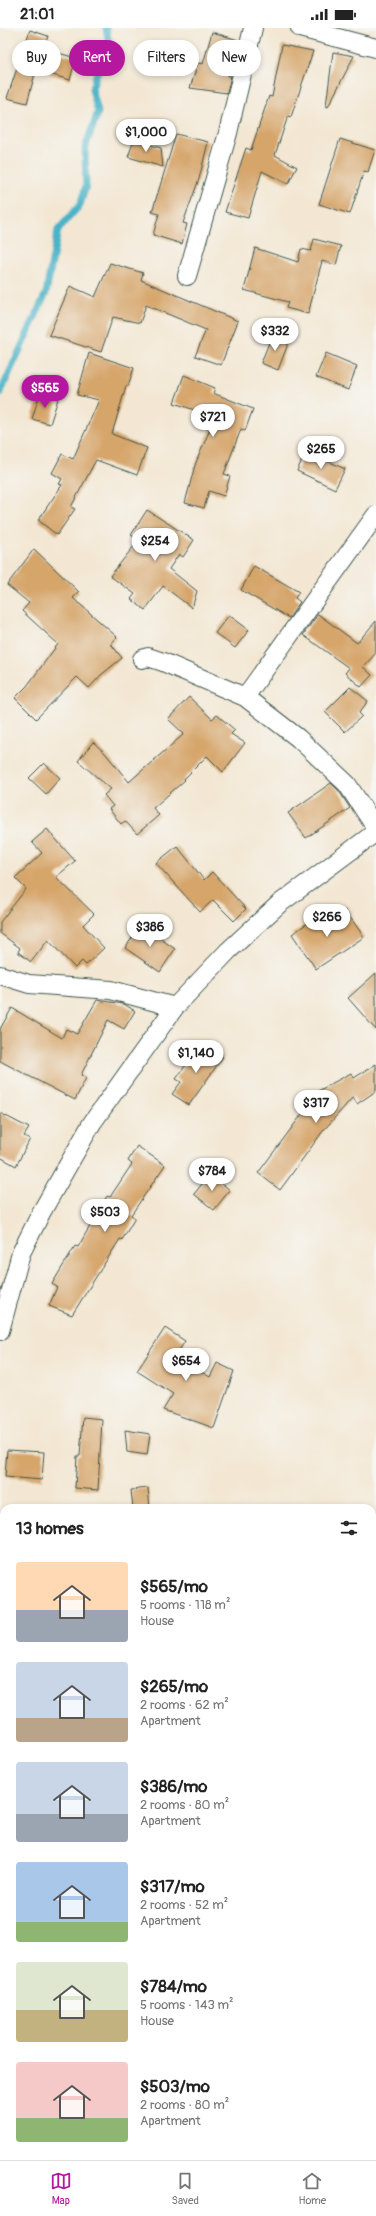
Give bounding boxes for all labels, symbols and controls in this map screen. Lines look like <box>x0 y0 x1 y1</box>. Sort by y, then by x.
text: 21:01 <box>20 5 54 24</box>
chip: Buy <box>12 40 61 76</box>
chip: Rent <box>69 40 125 76</box>
chip: Filters <box>133 40 199 76</box>
chip: New <box>207 40 261 76</box>
pin: $1,000 <box>113 119 179 153</box>
text: $1,000 <box>125 124 167 140</box>
pin: $332 <box>251 318 299 352</box>
text: $332 <box>261 323 289 339</box>
pin: $565 <box>21 375 69 409</box>
text: $565 <box>31 380 59 396</box>
pin: $721 <box>189 404 237 438</box>
text: $721 <box>200 409 226 425</box>
pin: $265 <box>297 436 345 470</box>
text: $265 <box>307 441 335 457</box>
pin: $254 <box>131 528 179 562</box>
text: $254 <box>141 533 169 549</box>
pin: $266 <box>303 904 351 938</box>
text: $266 <box>312 909 342 925</box>
pin: $386 <box>126 914 174 948</box>
text: $386 <box>136 919 164 935</box>
pin: $1,140 <box>163 1040 229 1074</box>
text: $1,140 <box>178 1045 214 1061</box>
pin: $317 <box>292 1090 340 1124</box>
text: $317 <box>303 1095 329 1111</box>
pin: $784 <box>188 1158 236 1192</box>
text: $784 <box>198 1163 226 1179</box>
pin: $503 <box>81 1199 129 1233</box>
text: $503 <box>90 1204 120 1220</box>
pin: $654 <box>162 1348 210 1382</box>
text: $654 <box>171 1353 201 1369</box>
icon: filters <box>338 1517 360 1539</box>
text: 13 homes <box>16 1518 84 1539</box>
text: $565/mo <box>140 1576 208 1597</box>
icon: home <box>48 1578 96 1626</box>
text: 5 rooms · 118 m² <box>140 1597 230 1613</box>
text: House <box>140 1613 174 1629</box>
text: $265/mo <box>140 1676 208 1697</box>
icon: home <box>48 1678 96 1726</box>
text: 2 rooms · 62 m² <box>140 1697 229 1713</box>
text: Apartment <box>140 1713 201 1729</box>
text: $386/mo <box>140 1776 208 1797</box>
icon: home <box>48 1778 96 1826</box>
text: 2 rooms · 80 m² <box>140 1797 229 1813</box>
text: Apartment <box>140 1813 201 1829</box>
text: $317/mo <box>140 1876 205 1897</box>
icon: home <box>48 1878 96 1926</box>
text: 2 rooms · 52 m² <box>140 1897 228 1913</box>
text: Apartment <box>140 1913 201 1929</box>
text: $784/mo <box>140 1976 207 1997</box>
icon: home <box>48 1978 96 2026</box>
text: 5 rooms · 143 m² <box>140 1997 234 2013</box>
text: House <box>140 2013 174 2029</box>
text: $503/mo <box>140 2076 210 2097</box>
icon: home <box>48 2078 96 2126</box>
text: 2 rooms · 80 m² <box>140 2097 229 2113</box>
text: Apartment <box>140 2113 201 2129</box>
tab: Map <box>50 2170 72 2207</box>
tab: Saved <box>171 2170 199 2207</box>
tab: Home <box>298 2170 326 2207</box>

